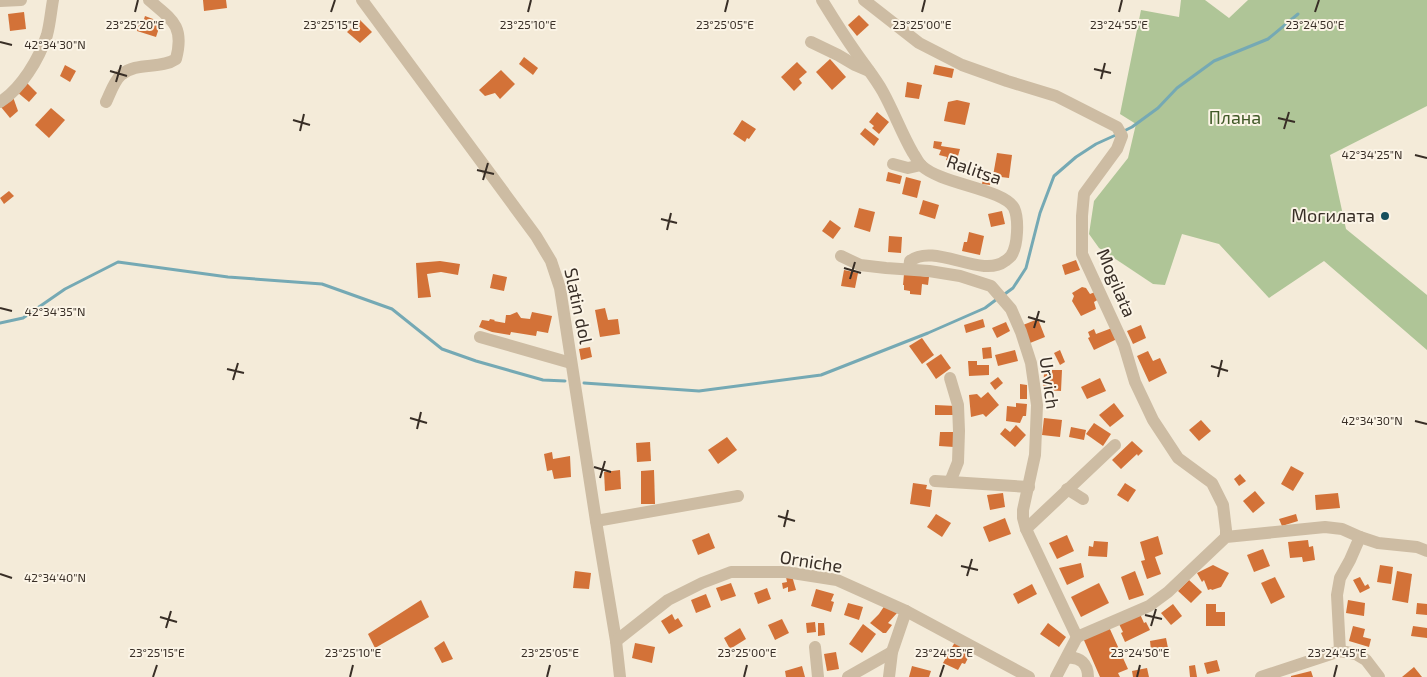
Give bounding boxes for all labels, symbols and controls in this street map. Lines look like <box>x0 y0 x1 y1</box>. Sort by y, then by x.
text: 23°25'20"E <box>106 17 164 31</box>
text: 23°25'15"E <box>303 17 359 31</box>
text: 23°25'10"E <box>500 17 556 31</box>
text: 23°25'05"E <box>696 17 754 31</box>
text: 23°25'00"E <box>893 17 952 31</box>
text: 23°24'55"E <box>1090 17 1148 31</box>
text: 23°24'50"E <box>1286 17 1345 31</box>
text: 42°34'30"N <box>24 37 86 51</box>
park label: Плана <box>1209 106 1261 128</box>
text: 42°34'25"N <box>1342 147 1402 161</box>
street label: Ralitsa <box>944 149 1005 189</box>
place label: Могилата <box>1291 204 1375 226</box>
marker: Могилата <box>1379 210 1391 222</box>
street label: Mogilata <box>1093 245 1141 320</box>
street label: Slatin dol <box>560 266 598 346</box>
text: 42°34'35"N <box>25 304 85 318</box>
street label: Urvich <box>1035 355 1065 410</box>
text: 42°34'30"N <box>1341 413 1403 427</box>
street label: Orniche <box>778 545 844 577</box>
text: 42°34'40"N <box>24 570 86 584</box>
text: 23°25'15"E <box>129 645 185 659</box>
text: 23°25'10"E <box>325 645 381 659</box>
text: 23°25'05"E <box>521 645 579 659</box>
text: 23°25'00"E <box>718 645 777 659</box>
text: 23°24'55"E <box>915 645 973 659</box>
text: 23°24'50"E <box>1111 645 1170 659</box>
text: 23°24'45"E <box>1308 645 1367 659</box>

